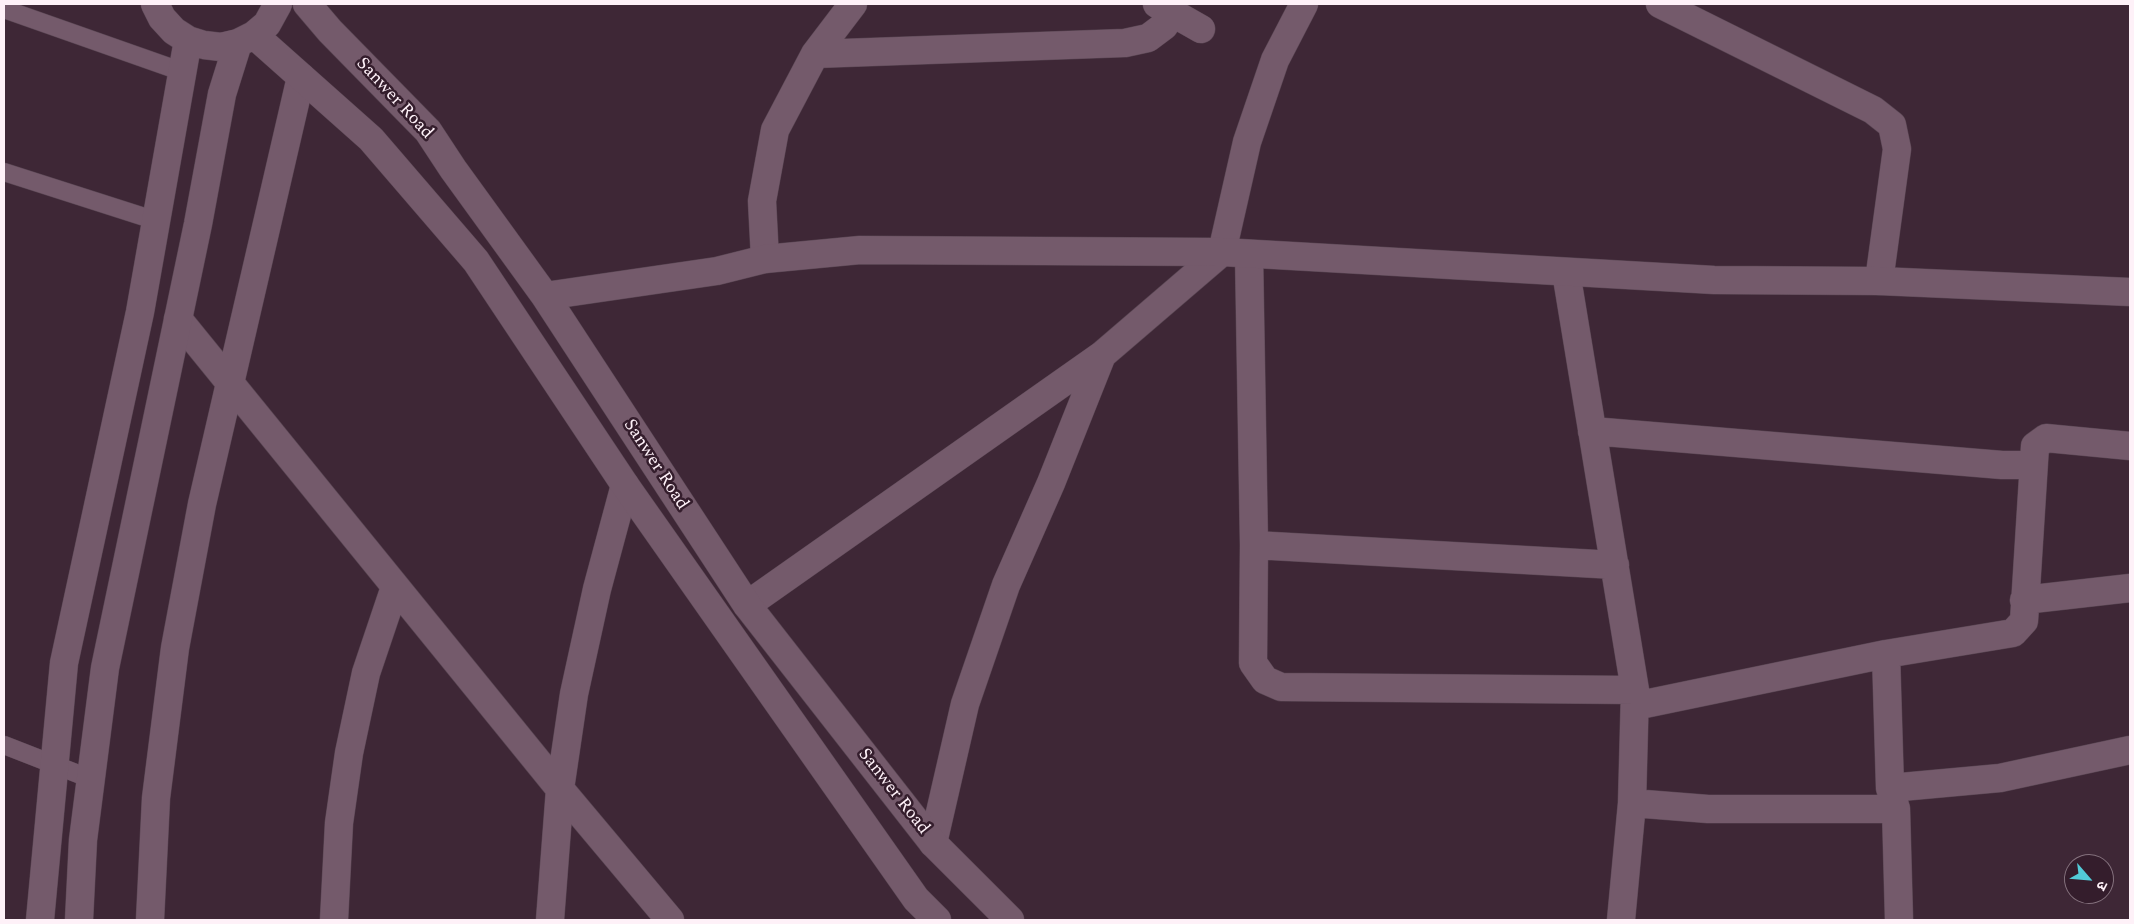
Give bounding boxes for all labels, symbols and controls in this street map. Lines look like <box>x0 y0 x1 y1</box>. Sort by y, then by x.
street label: Sanwer Road <box>351 54 437 144</box>
street label: Sanwer Road <box>618 416 692 514</box>
street label: Sanwer Road <box>853 745 933 839</box>
north arrow <box>2064 854 2114 904</box>
text: उ <box>2091 877 2113 894</box>

